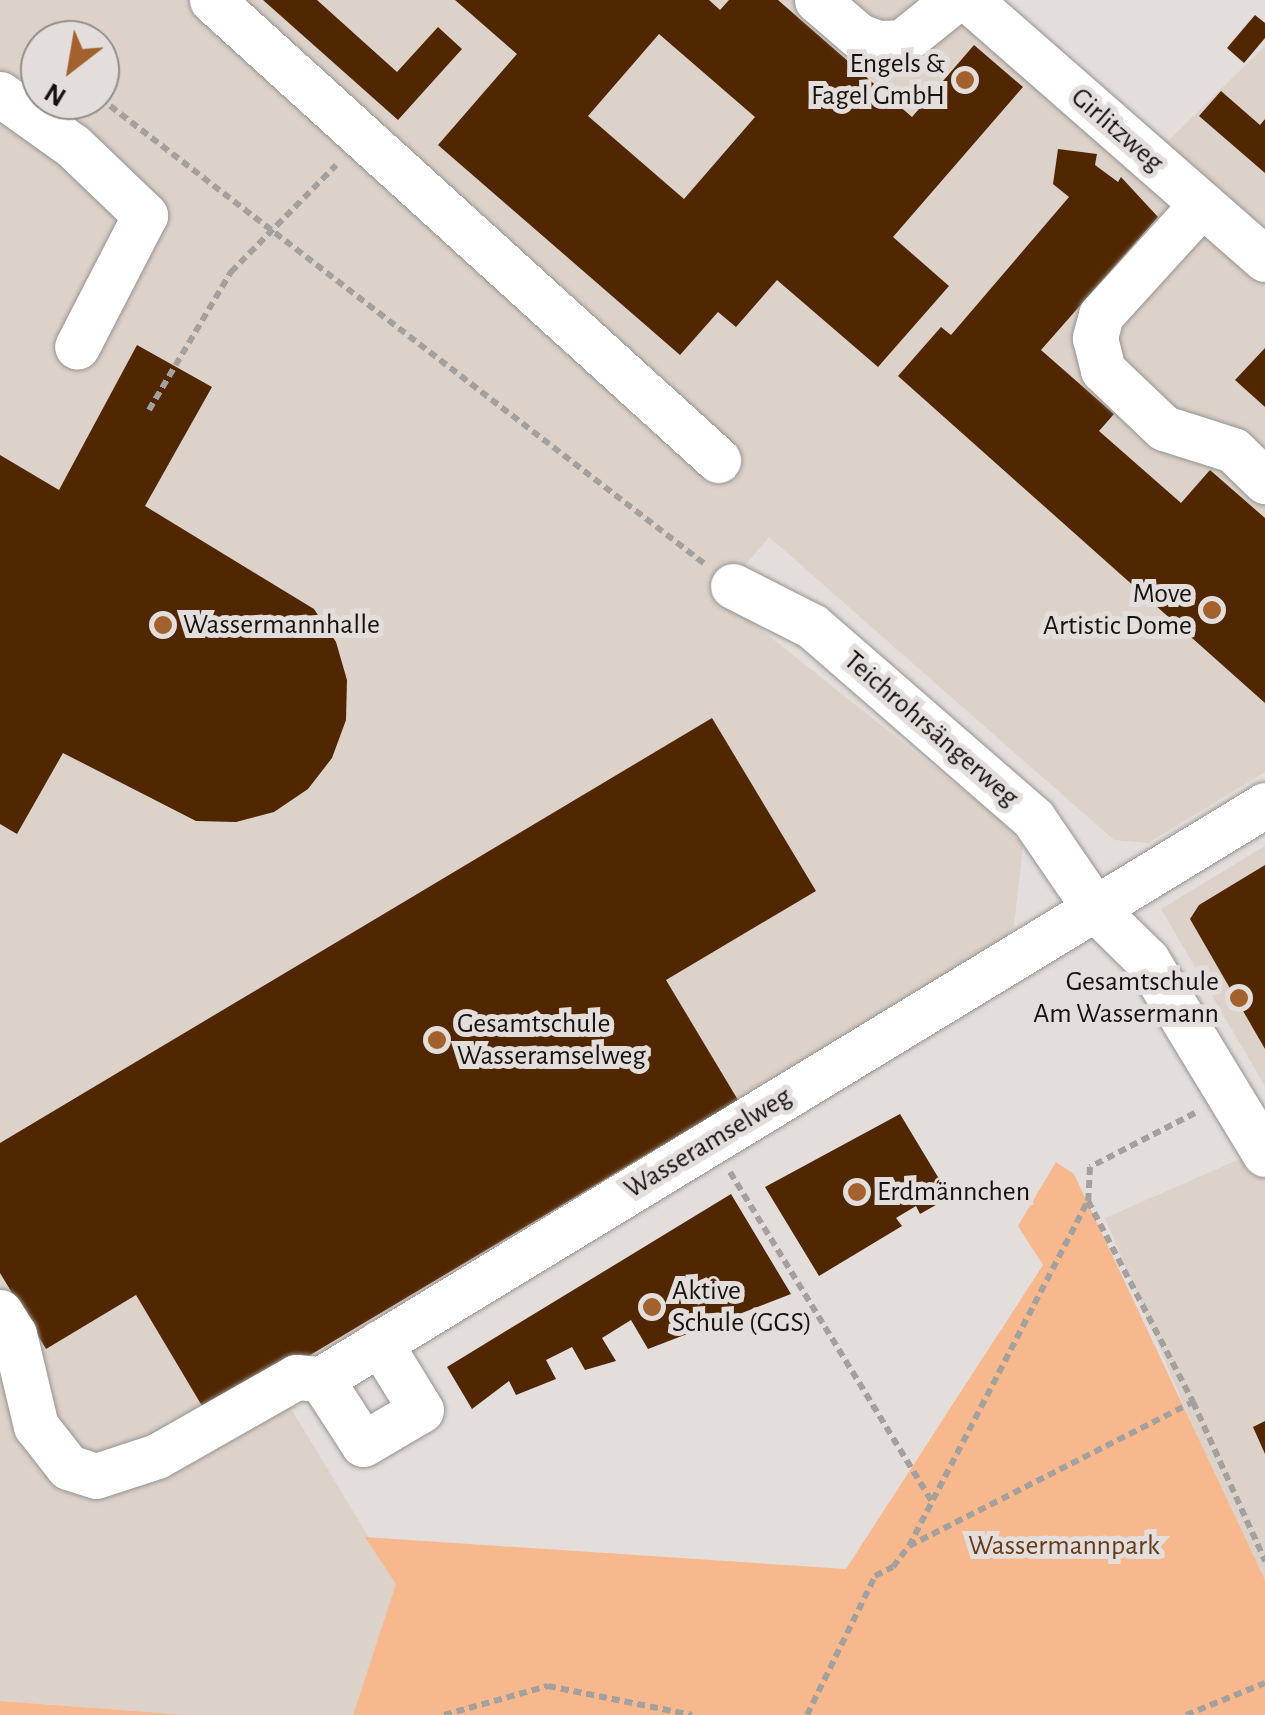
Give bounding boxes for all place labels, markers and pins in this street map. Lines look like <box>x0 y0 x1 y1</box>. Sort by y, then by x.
place label: Engels & Fagel GmbH <box>811 47 945 113</box>
marker: Engels & Fagel GmbH <box>954 69 976 91</box>
place label: Move Artistic Dome <box>1043 577 1192 643</box>
marker: Move Artistic Dome <box>1201 599 1223 621</box>
place label: Wassermannhalle <box>183 608 380 642</box>
marker: Wassermannhalle <box>152 614 174 636</box>
place label: Gesamtschule Am Wassermann <box>1033 965 1219 1031</box>
marker: Gesamtschule Am Wassermann <box>1228 987 1250 1009</box>
place label: Gesamtschule Wasseramselweg <box>457 1007 646 1073</box>
marker: Gesamtschule Wasseramselweg <box>426 1029 448 1051</box>
place label: Erdmännchen <box>877 1175 1030 1209</box>
marker: Erdmännchen <box>846 1181 868 1203</box>
place label: Aktive Schule (GGS) <box>672 1274 812 1340</box>
marker: Aktive Schule (GGS) <box>641 1296 663 1318</box>

